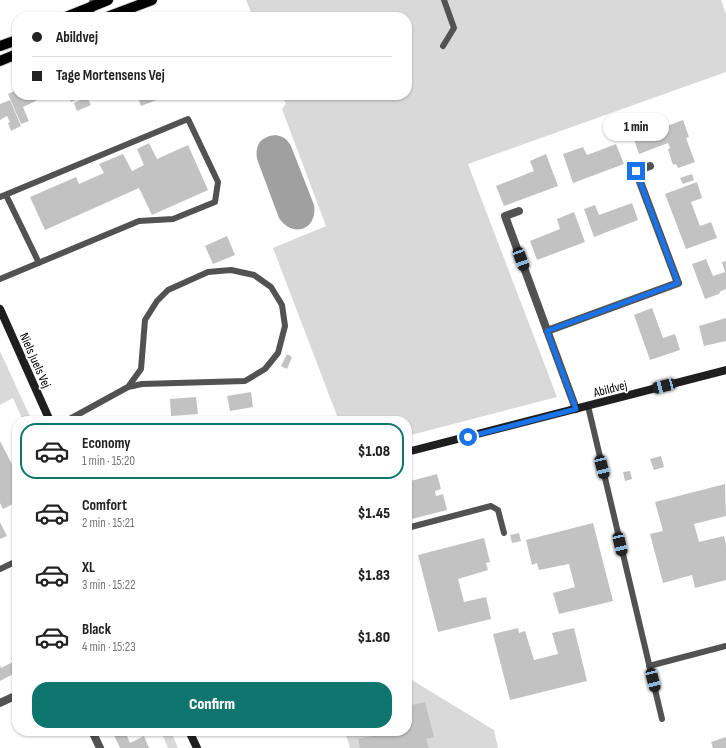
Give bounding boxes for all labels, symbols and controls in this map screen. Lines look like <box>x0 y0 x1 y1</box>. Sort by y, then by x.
text: Abildvej <box>56 28 98 47</box>
text: Tage Mortensens Vej <box>56 66 165 85</box>
callout: 1 min <box>603 113 669 141</box>
text: 1 min <box>624 119 648 135</box>
route end <box>627 162 645 180</box>
car <box>511 246 531 272</box>
street label: Niels Juels Vej <box>16 330 54 391</box>
street label: Abildvej <box>591 377 629 401</box>
car <box>651 377 677 395</box>
route start <box>459 428 477 446</box>
icon: car <box>34 433 70 469</box>
text: Economy <box>82 434 131 453</box>
text: $1.08 <box>358 442 390 461</box>
text: 1 min · 15:20 <box>82 453 135 469</box>
car <box>593 454 611 480</box>
icon: car <box>34 495 70 531</box>
text: Comfort <box>82 496 127 515</box>
text: $1.45 <box>358 504 390 523</box>
text: 2 min · 15:21 <box>82 515 135 531</box>
car <box>611 531 629 557</box>
icon: car <box>34 557 70 593</box>
text: XL <box>82 558 95 577</box>
text: $1.83 <box>358 566 390 585</box>
text: 3 min · 15:22 <box>82 577 136 593</box>
icon: car <box>34 619 70 655</box>
text: Black <box>82 620 111 639</box>
text: $1.80 <box>357 628 390 647</box>
text: 4 min · 15:23 <box>82 639 136 655</box>
car <box>644 667 662 693</box>
button: Confirm <box>32 682 392 728</box>

